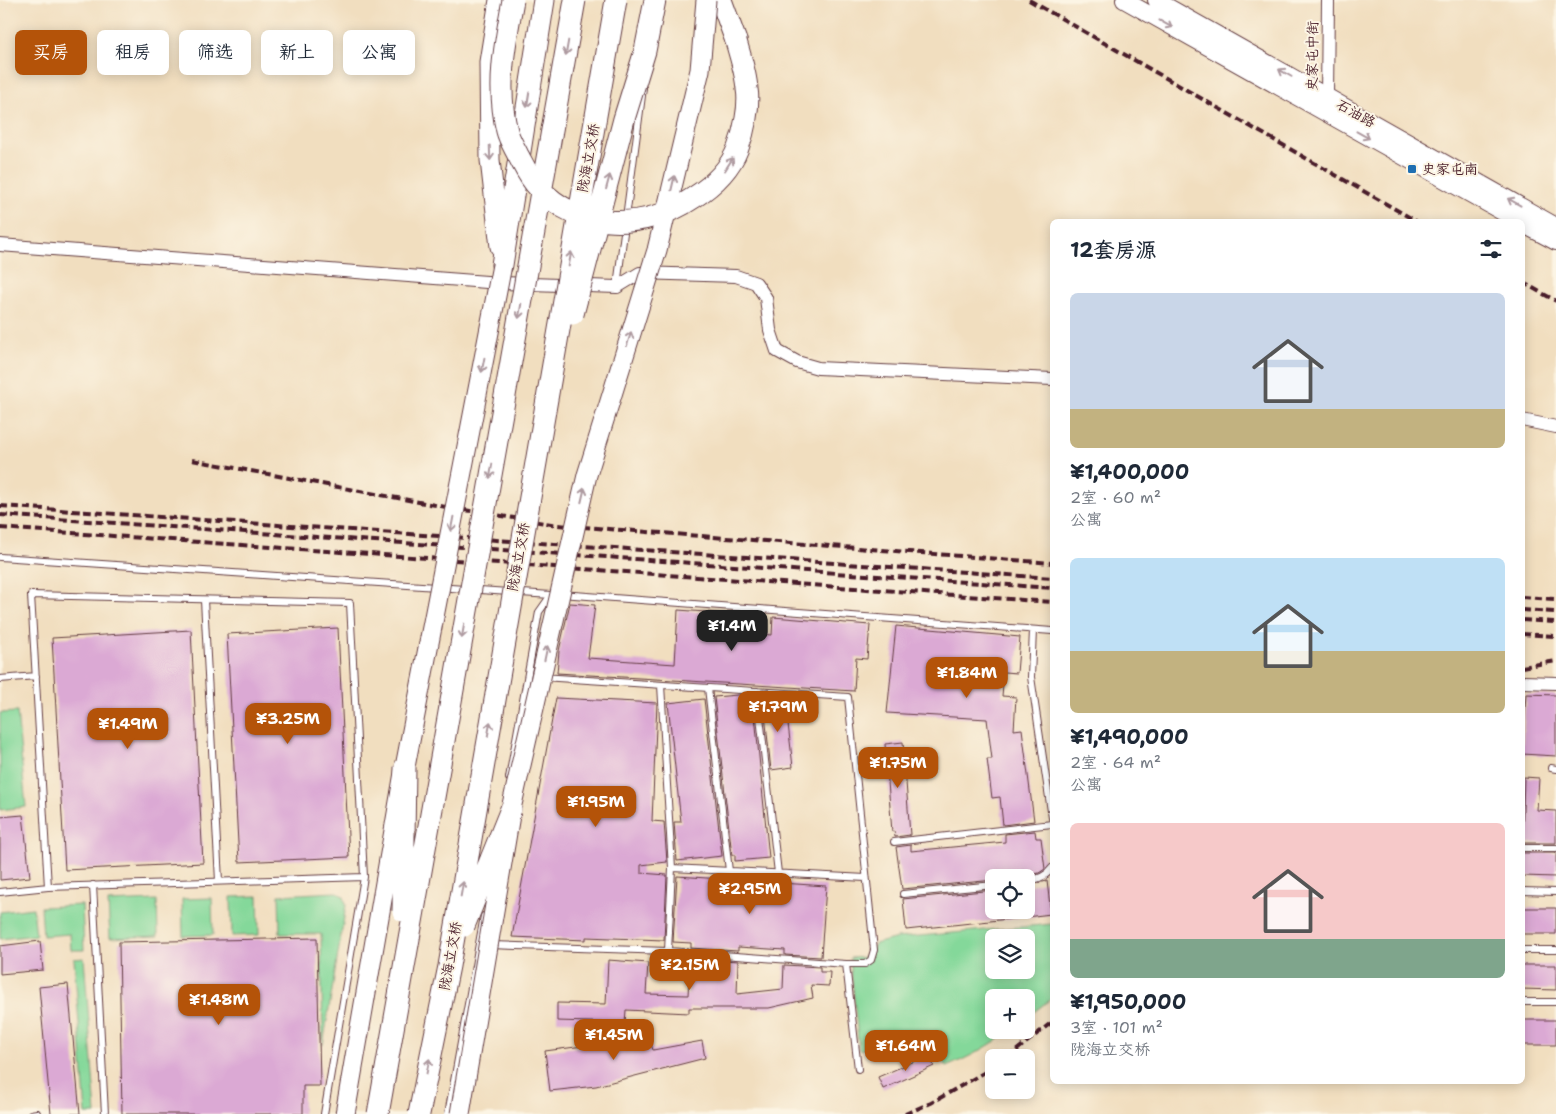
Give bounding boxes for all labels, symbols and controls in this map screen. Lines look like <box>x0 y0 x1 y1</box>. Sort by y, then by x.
one-way arrow <box>1158 20 1173 29</box>
street label: 史家屯中街 <box>1302 21 1322 91</box>
chip: 买房 <box>15 30 87 75</box>
chip: 租房 <box>97 30 169 75</box>
chip: 筛选 <box>179 30 251 75</box>
chip: 新上 <box>261 30 333 75</box>
chip: 公寓 <box>343 30 415 75</box>
one-way arrow <box>561 40 571 56</box>
one-way arrow <box>1278 67 1292 77</box>
one-way arrow <box>523 92 533 108</box>
street label: 石油路 <box>1333 95 1379 131</box>
street label: 陇海立交桥 <box>573 122 603 194</box>
one-way arrow <box>1355 130 1369 140</box>
one-way arrow <box>486 145 495 161</box>
one-way arrow <box>723 157 734 171</box>
place label: 史家屯南 <box>1422 160 1478 178</box>
marker: 史家屯南 <box>1406 163 1418 175</box>
one-way arrow <box>603 175 613 191</box>
one-way arrow <box>669 175 678 191</box>
one-way arrow <box>1507 196 1521 206</box>
icon: filters <box>1477 235 1505 263</box>
text: 12套房源 <box>1070 236 1157 264</box>
one-way arrow <box>566 251 576 267</box>
one-way arrow <box>514 303 524 319</box>
icon: home <box>1243 326 1333 416</box>
one-way arrow <box>625 332 635 348</box>
one-way arrow <box>477 356 487 372</box>
text: ¥1,400,000 <box>1070 458 1189 486</box>
one-way arrow <box>486 463 496 479</box>
text: 2室 · 60 m² <box>1070 487 1161 508</box>
one-way arrow <box>579 488 588 504</box>
text: 公寓 <box>1070 509 1102 530</box>
one-way arrow <box>446 516 456 532</box>
street label: 陇海立交桥 <box>503 521 533 593</box>
icon: home <box>1243 591 1333 681</box>
pin: ¥1.4M <box>697 610 767 652</box>
text: ¥1.4M <box>708 615 756 636</box>
one-way arrow <box>457 623 467 639</box>
one-way arrow <box>542 646 551 662</box>
pin: ¥1.84M <box>926 656 1008 699</box>
text: ¥1.84M <box>937 662 997 683</box>
pin: ¥1.79M <box>737 690 819 733</box>
text: ¥1.79M <box>749 696 807 717</box>
pin: ¥3.25M <box>247 702 329 745</box>
pin: ¥1.49M <box>87 708 169 750</box>
text: ¥3.25M <box>256 708 320 729</box>
text: ¥1.49M <box>98 713 158 734</box>
one-way arrow <box>484 722 494 738</box>
text: ¥1,490,000 <box>1070 723 1189 751</box>
pin: ¥1.75M <box>857 746 939 789</box>
text: ¥1.75M <box>869 752 927 773</box>
text: 2室 · 64 m² <box>1070 752 1161 773</box>
text: 公寓 <box>1070 774 1102 795</box>
pin: ¥1.95M <box>555 786 637 828</box>
text: ¥1.95M <box>567 791 625 812</box>
icon: home <box>1243 856 1333 946</box>
map controls <box>985 869 1035 1099</box>
button: locate <box>985 869 1035 919</box>
pin: ¥2.95M <box>709 872 791 915</box>
text: ¥2.95M <box>719 878 781 899</box>
one-way arrow <box>457 882 467 898</box>
street label: 陇海立交桥 <box>435 920 465 992</box>
button: layers <box>985 929 1035 979</box>
pin: ¥2.15M <box>649 948 731 991</box>
text: ¥2.15M <box>660 954 720 975</box>
pin: ¥1.48M <box>178 984 260 1026</box>
text: ¥1,950,000 <box>1070 988 1186 1016</box>
text: ¥1.48M <box>189 989 249 1010</box>
button: + <box>985 989 1035 1039</box>
text: 3室 · 101 m² <box>1070 1017 1163 1038</box>
pin: ¥1.45M <box>573 1018 655 1061</box>
text: ¥1.45M <box>585 1024 643 1045</box>
pin: ¥1.64M <box>865 1030 947 1072</box>
text: ¥1.64M <box>876 1035 936 1056</box>
text: 陇海立交桥 <box>1070 1039 1150 1060</box>
button: − <box>985 1049 1035 1099</box>
one-way arrow <box>424 1059 434 1075</box>

